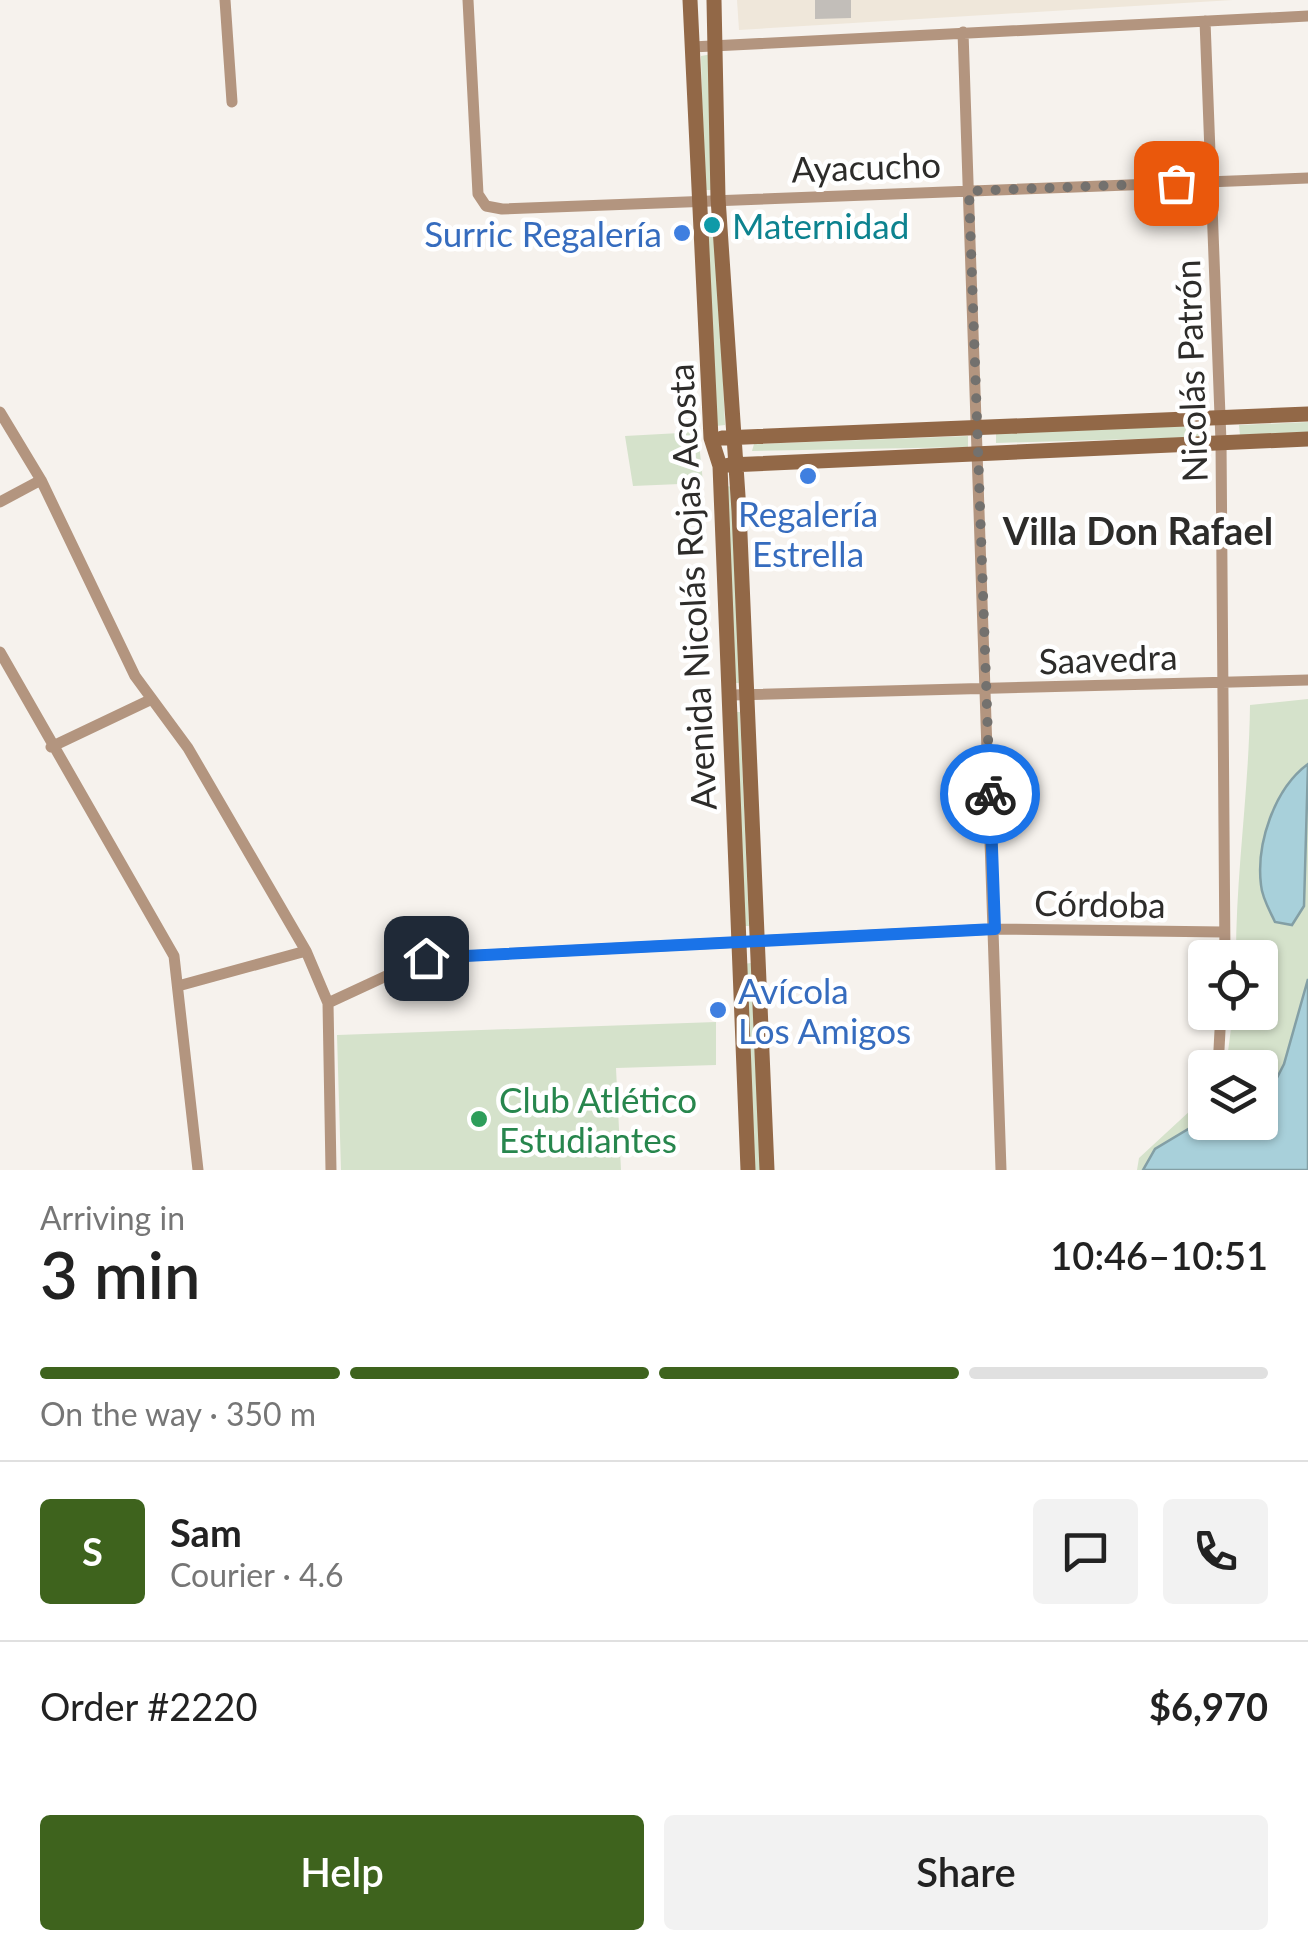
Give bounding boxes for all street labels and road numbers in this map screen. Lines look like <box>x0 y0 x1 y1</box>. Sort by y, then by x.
street label: Ayacucho <box>791 142 941 190</box>
street label: Nicolás Patrón <box>1165 259 1215 483</box>
street label: Avenida Nicolás Rojas Acosta <box>658 363 724 811</box>
street label: Saavedra <box>1038 635 1178 681</box>
street label: Córdoba <box>1034 881 1166 925</box>

